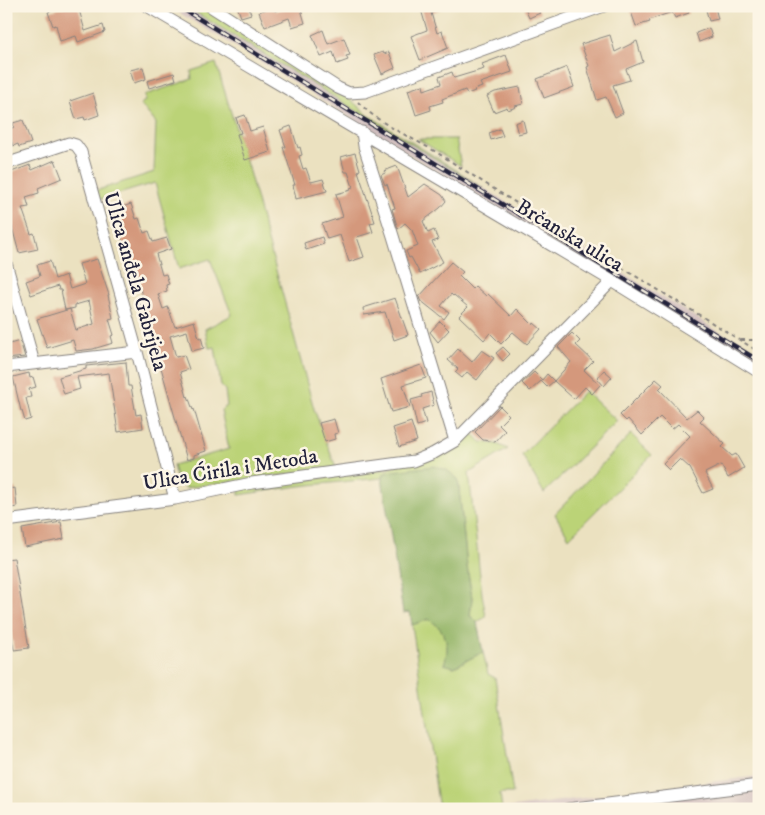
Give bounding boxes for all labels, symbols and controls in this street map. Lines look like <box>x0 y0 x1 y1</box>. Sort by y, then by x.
street label: Ulica anđela Gabrijela <box>97 189 173 374</box>
street label: Brčanska ulica <box>511 194 628 278</box>
street label: Ulica Ćirila i Metoda <box>141 441 319 497</box>

